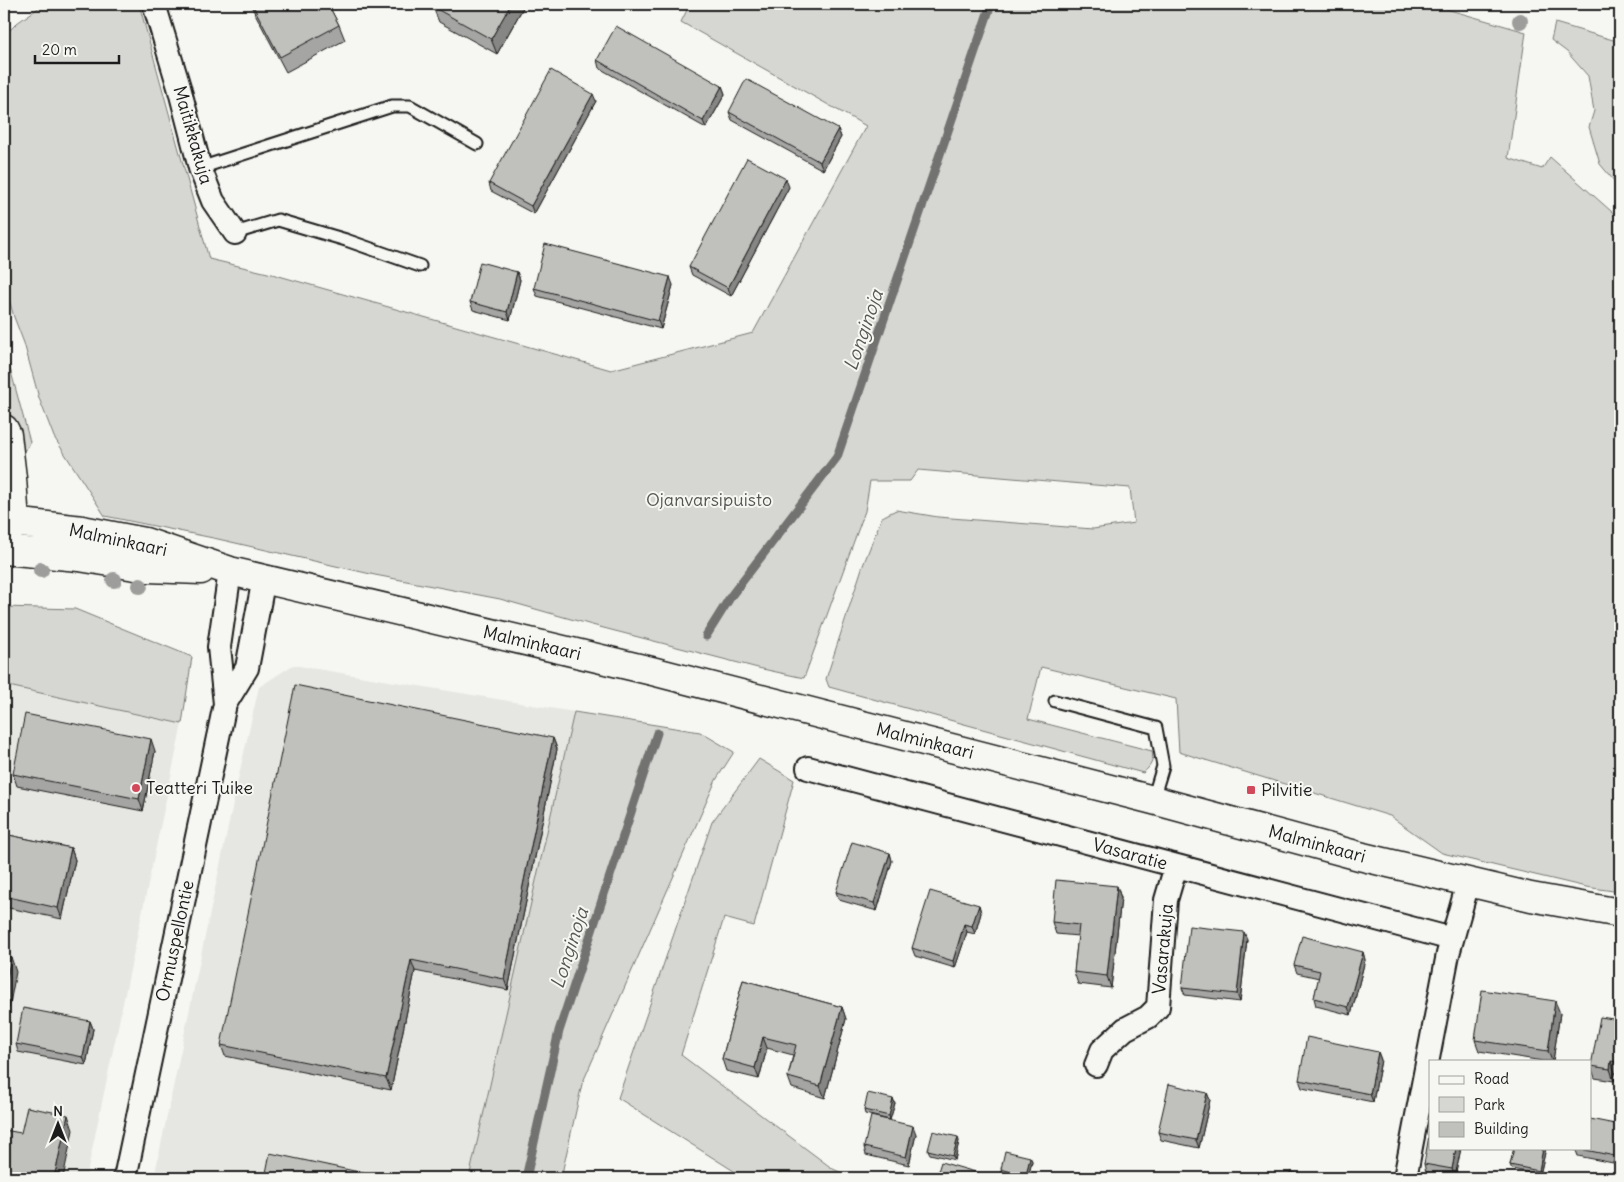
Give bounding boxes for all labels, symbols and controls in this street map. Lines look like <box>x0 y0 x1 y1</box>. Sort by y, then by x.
scale bar <box>35 32 119 64</box>
text: 20 m <box>42 40 77 59</box>
street label: Maitikkakuja <box>168 83 219 187</box>
water label: Longinoja <box>838 286 888 373</box>
park label: Ojanvarsipuisto <box>646 488 772 511</box>
street label: Malminkaari <box>67 518 169 561</box>
street label: Malminkaari <box>481 620 583 665</box>
street label: Malminkaari <box>874 717 976 764</box>
place label: Teatteri Tuike <box>146 776 253 799</box>
place label: Pilvitie <box>1261 778 1312 801</box>
marker: Teatteri Tuike <box>130 782 142 794</box>
marker: Pilvitie <box>1245 784 1257 796</box>
street label: Malminkaari <box>1266 819 1368 868</box>
street label: Vasaratie <box>1090 833 1170 875</box>
street label: Ormuspellontie <box>150 878 199 1004</box>
street label: Vasarakuja <box>1147 903 1178 995</box>
water label: Longinoja <box>545 904 594 991</box>
legend <box>1429 1060 1592 1150</box>
text: Road <box>1474 1069 1509 1088</box>
text: Park <box>1474 1095 1505 1114</box>
north arrow <box>32 1100 82 1150</box>
text: N <box>53 1102 63 1120</box>
text: Building <box>1474 1119 1529 1138</box>

